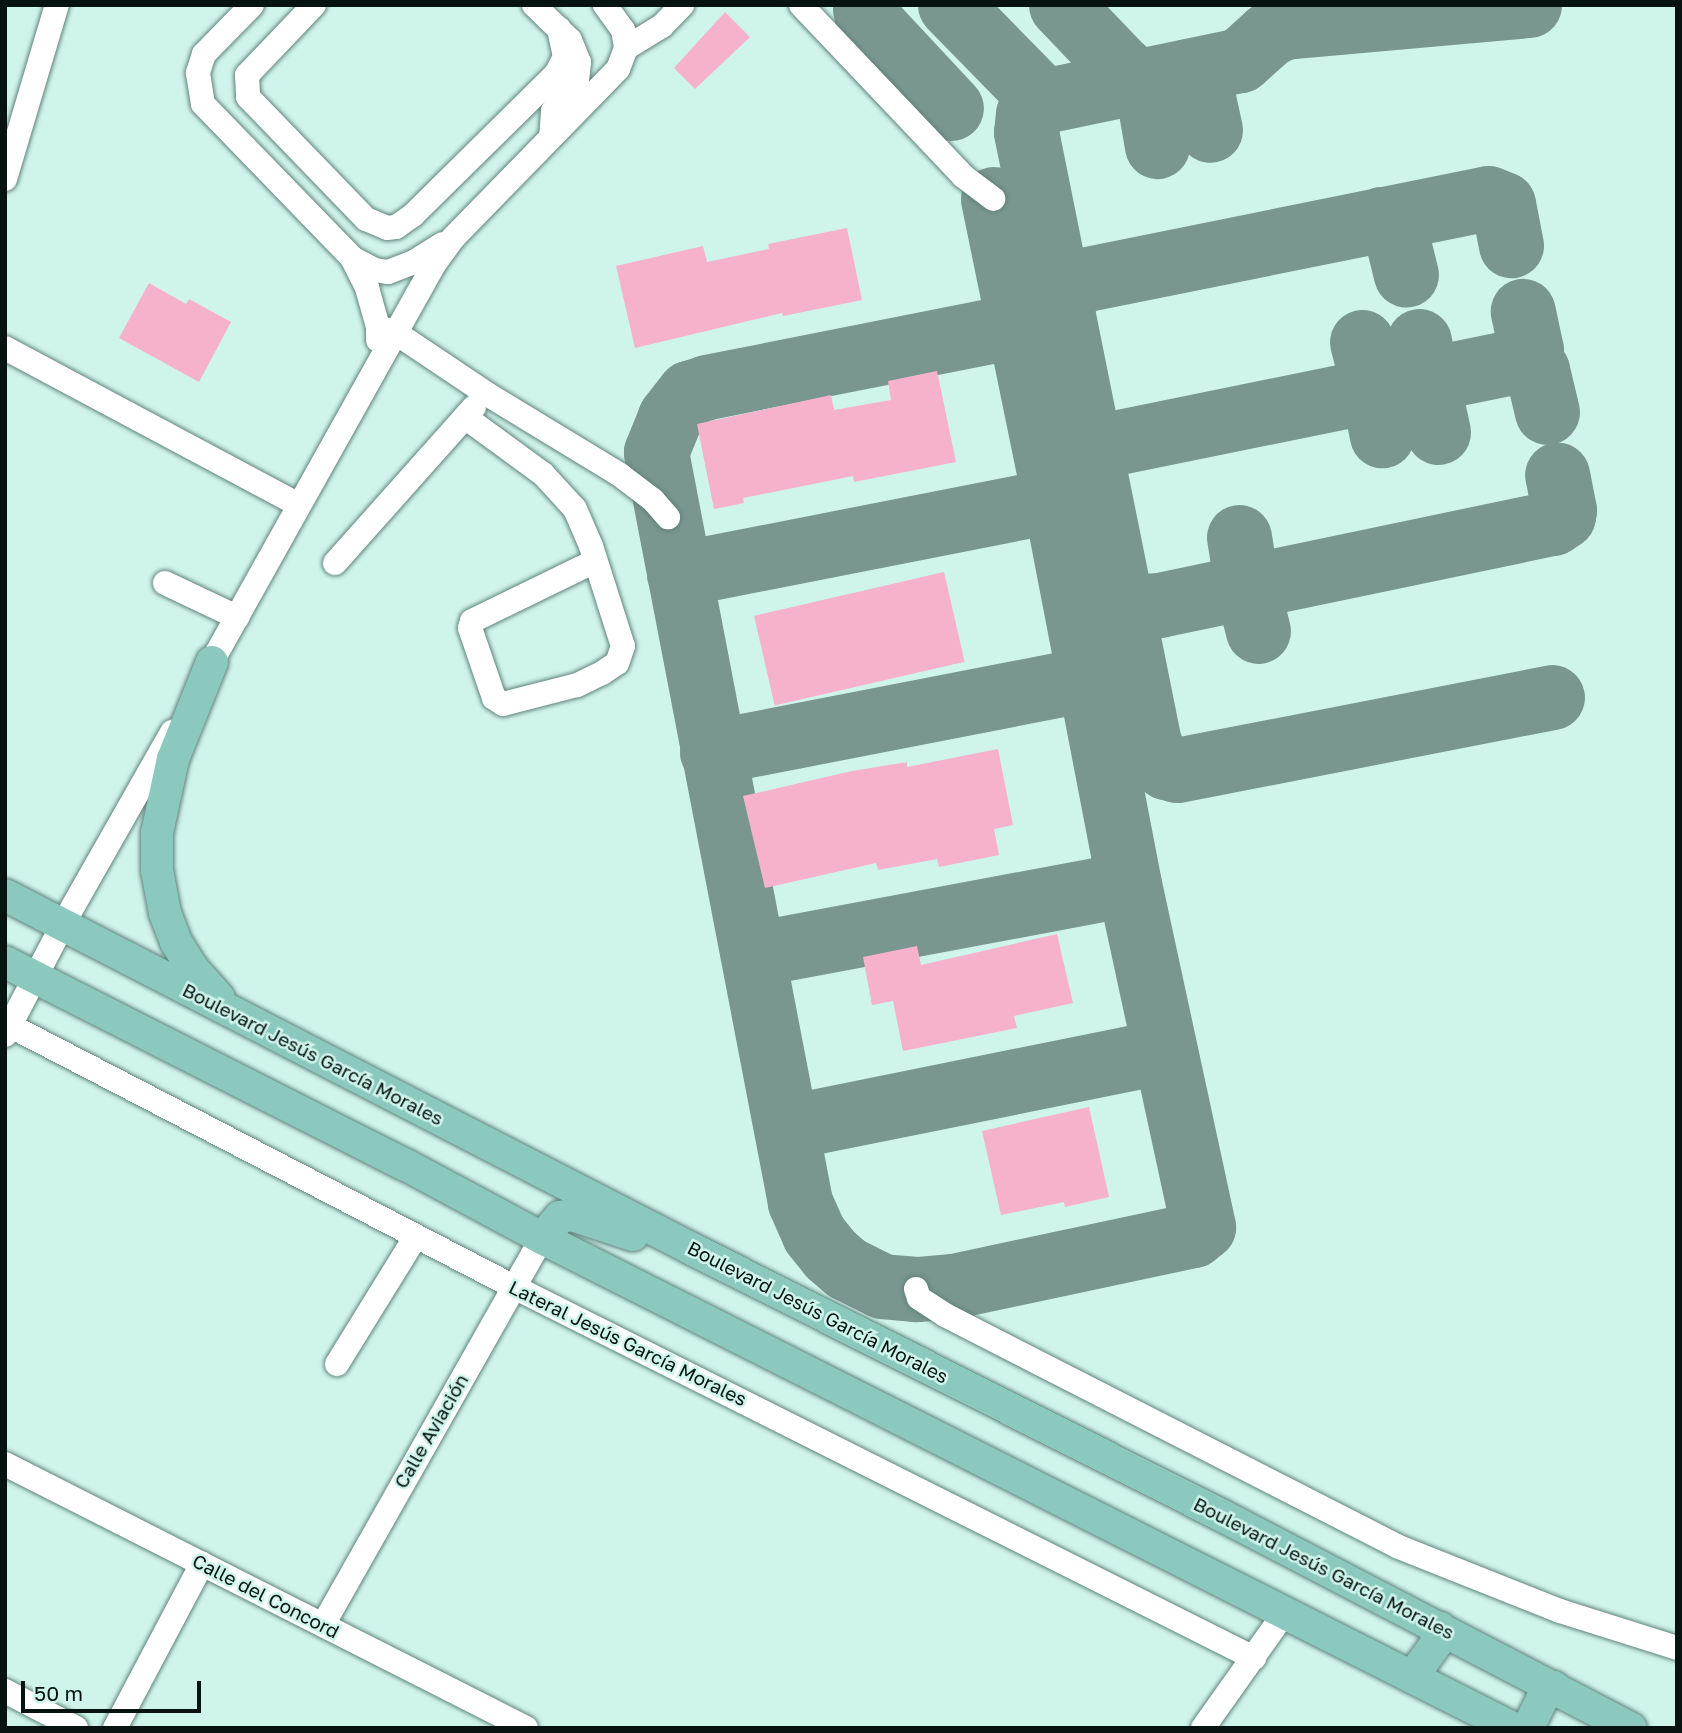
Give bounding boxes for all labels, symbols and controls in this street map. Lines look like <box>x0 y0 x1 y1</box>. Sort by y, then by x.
street label: Boulevard Jesús García Morales <box>179 978 447 1130</box>
street label: Boulevard Jesús García Morales <box>684 1236 952 1388</box>
street label: Lateral Jesús García Morales <box>505 1275 751 1411</box>
street label: Calle Aviación <box>389 1370 473 1492</box>
street label: Boulevard Jesús García Morales <box>1190 1492 1458 1644</box>
street label: Calle del Concord <box>189 1549 343 1643</box>
scale bar <box>24 1666 205 1710</box>
text: 50 m <box>34 1680 83 1706</box>

